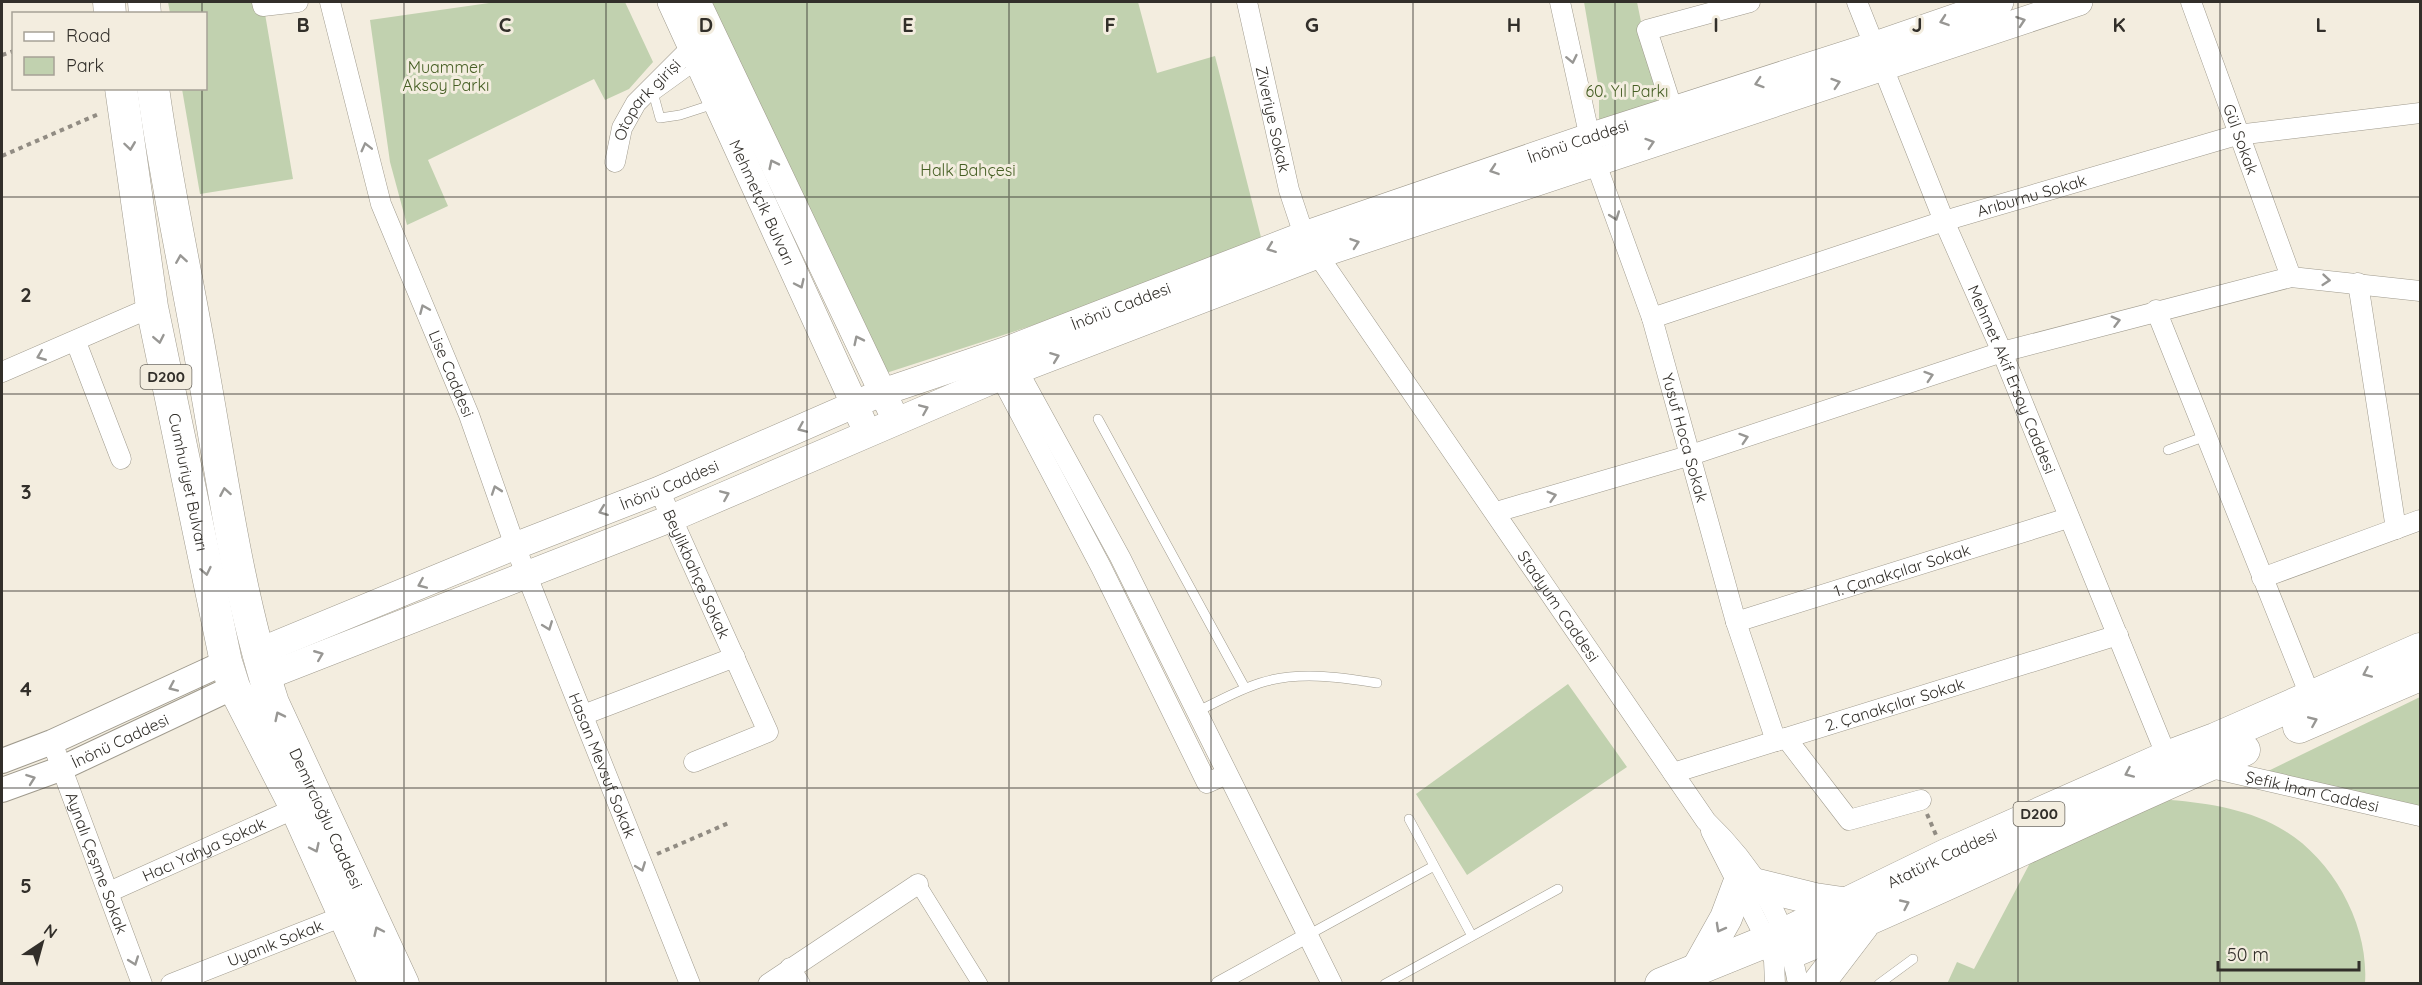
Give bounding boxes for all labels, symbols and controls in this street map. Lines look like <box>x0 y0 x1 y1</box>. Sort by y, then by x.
legend <box>12 12 207 90</box>
text: B <box>296 12 310 37</box>
text: C <box>499 12 512 37</box>
text: D <box>699 12 713 37</box>
text: E <box>902 12 914 37</box>
text: F <box>1104 12 1116 37</box>
text: G <box>1305 12 1319 37</box>
text: H <box>1507 12 1521 37</box>
text: I <box>1713 12 1719 37</box>
text: J <box>1911 12 1923 37</box>
text: K <box>2112 12 2126 37</box>
text: L <box>2315 12 2327 37</box>
one-way arrow <box>1939 13 1950 26</box>
one-way arrow <box>2015 16 2026 29</box>
text: Road <box>66 24 111 47</box>
one-way arrow <box>1565 53 1578 63</box>
text: Park <box>66 54 104 77</box>
street label: Otopark girişi <box>610 55 684 142</box>
park label: Muammer Aksoy Parkı <box>403 57 489 95</box>
street label: Ziveriye Sokak <box>1252 64 1295 174</box>
one-way arrow <box>1754 76 1765 88</box>
one-way arrow <box>1830 78 1841 90</box>
park label: 60. Yıl Parkı <box>1585 81 1669 101</box>
street label: Gül Sokak <box>2219 101 2263 177</box>
street label: İnönü Caddesi <box>1525 115 1631 167</box>
street label: Mehmetçik Bulvarı <box>725 136 799 268</box>
one-way arrow <box>1644 138 1655 151</box>
one-way arrow <box>123 142 135 151</box>
one-way arrow <box>361 142 374 152</box>
one-way arrow <box>769 159 781 170</box>
park label: Halk Bahçesi <box>920 160 1016 180</box>
one-way arrow <box>1489 162 1500 175</box>
street label: Arıburnu Sokak <box>1975 170 2089 221</box>
one-way arrow <box>1607 210 1620 221</box>
one-way arrow <box>1349 237 1360 250</box>
one-way arrow <box>1266 241 1277 253</box>
one-way arrow <box>175 255 187 264</box>
one-way arrow <box>2322 273 2331 286</box>
one-way arrow <box>793 278 805 289</box>
street label: İnönü Caddesi <box>1068 278 1174 334</box>
text: 2 <box>20 282 32 307</box>
street label: Mehmet Akif Ersoy Caddesi <box>1964 282 2060 477</box>
one-way arrow <box>419 305 431 316</box>
one-way arrow <box>2110 316 2121 328</box>
street label: Lise Caddesi <box>425 327 479 420</box>
one-way arrow <box>152 334 165 344</box>
one-way arrow <box>853 335 865 346</box>
one-way arrow <box>36 349 47 361</box>
one-way arrow <box>1049 352 1060 364</box>
road number: D200 <box>140 365 192 389</box>
street label: Yusuf Hoca Sokak <box>1658 371 1712 505</box>
one-way arrow <box>1923 371 1934 383</box>
one-way arrow <box>918 404 929 416</box>
street label: Cumhuriyet Bulvarı <box>164 411 213 553</box>
one-way arrow <box>797 421 808 433</box>
one-way arrow <box>1738 432 1749 445</box>
street label: İnönü Caddesi <box>617 455 722 514</box>
text: 3 <box>21 479 31 504</box>
one-way arrow <box>490 485 503 496</box>
one-way arrow <box>219 488 232 498</box>
one-way arrow <box>719 490 730 502</box>
one-way arrow <box>1547 490 1557 503</box>
one-way arrow <box>598 504 608 517</box>
street label: Beylikbahçe Sokak <box>659 506 735 642</box>
street label: 1. Çanakçılar Sokak <box>1831 539 1973 601</box>
street label: Stadyum Caddesi <box>1513 547 1604 666</box>
one-way arrow <box>199 566 212 576</box>
one-way arrow <box>417 577 428 589</box>
one-way arrow <box>541 621 554 631</box>
one-way arrow <box>313 650 324 662</box>
one-way arrow <box>2362 666 2373 678</box>
street label: 2. Çanakçılar Sokak <box>1822 673 1967 735</box>
text: 4 <box>20 676 32 701</box>
one-way arrow <box>169 679 180 691</box>
street label: Hasan Mevsuf Sokak <box>565 690 641 841</box>
street label: İnönü Caddesi <box>68 709 172 772</box>
one-way arrow <box>275 711 286 722</box>
one-way arrow <box>2307 716 2318 728</box>
street label: Demircioğlu Caddesi <box>285 745 367 892</box>
one-way arrow <box>2125 766 2136 778</box>
street label: Şefik İnan Caddesi <box>2244 766 2381 816</box>
one-way arrow <box>25 774 36 787</box>
street label: Aynalı Çeşme Sokak <box>61 789 132 937</box>
road number: D200 <box>2014 802 2064 826</box>
street label: Hacı Yahya Sokak <box>139 813 269 886</box>
street label: Atatürk Caddesi <box>1884 824 2000 892</box>
one-way arrow <box>307 841 319 852</box>
one-way arrow <box>634 861 646 872</box>
text: 5 <box>20 873 32 898</box>
one-way arrow <box>1899 899 1910 911</box>
north arrow <box>12 913 72 973</box>
street label: Uyanık Sokak <box>224 915 326 971</box>
text: N <box>40 919 61 942</box>
one-way arrow <box>1716 922 1727 932</box>
one-way arrow <box>374 926 386 937</box>
scale bar <box>2218 934 2359 972</box>
text: 50 m <box>2227 943 2269 966</box>
one-way arrow <box>126 955 139 965</box>

